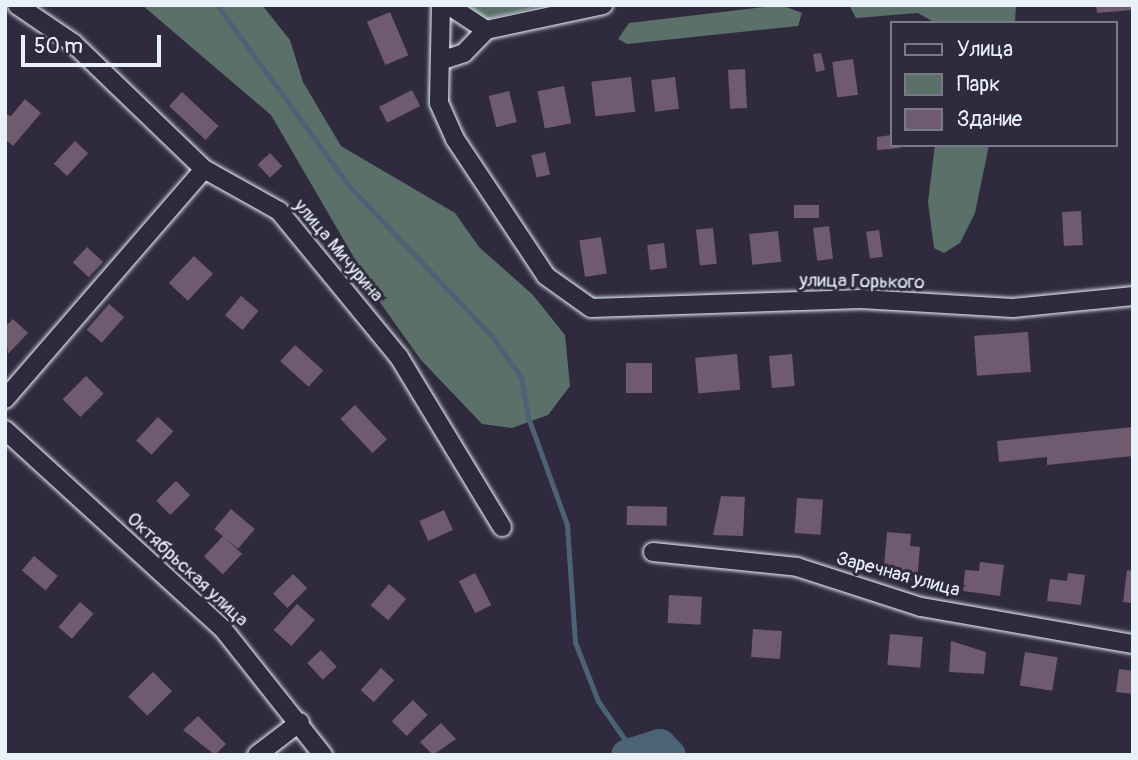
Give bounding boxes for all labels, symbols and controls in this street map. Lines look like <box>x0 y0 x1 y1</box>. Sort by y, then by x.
scale bar <box>24 21 164 65</box>
legend <box>890 21 1117 147</box>
text: 50 m <box>34 33 83 60</box>
text: Улица <box>957 36 1013 63</box>
text: Парк <box>957 71 1000 98</box>
text: Здание <box>957 106 1022 133</box>
street label: улица Мичурина <box>288 195 388 307</box>
street label: улица Горького <box>799 270 925 294</box>
street label: Октябрьская улица <box>122 508 252 632</box>
street label: Заречная улица <box>834 548 962 602</box>

